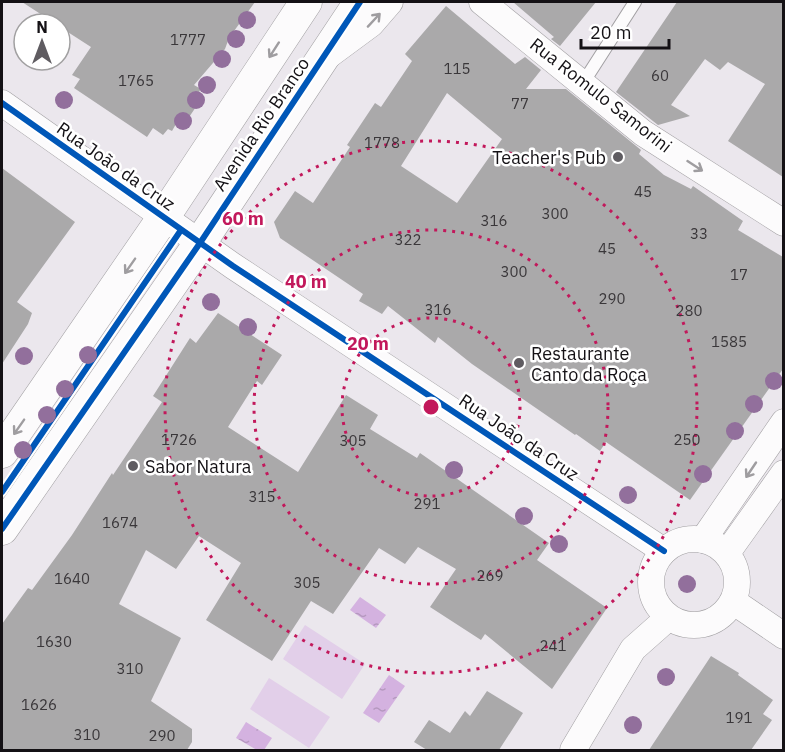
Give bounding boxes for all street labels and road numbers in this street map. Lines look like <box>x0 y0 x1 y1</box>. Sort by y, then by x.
street label: Rua Romulo Samorini <box>525 32 677 158</box>
street label: Avenida Rio Branco <box>208 53 314 195</box>
street label: Rua João da Cruz <box>52 117 180 215</box>
street label: Rua João da Cruz <box>455 388 583 486</box>

